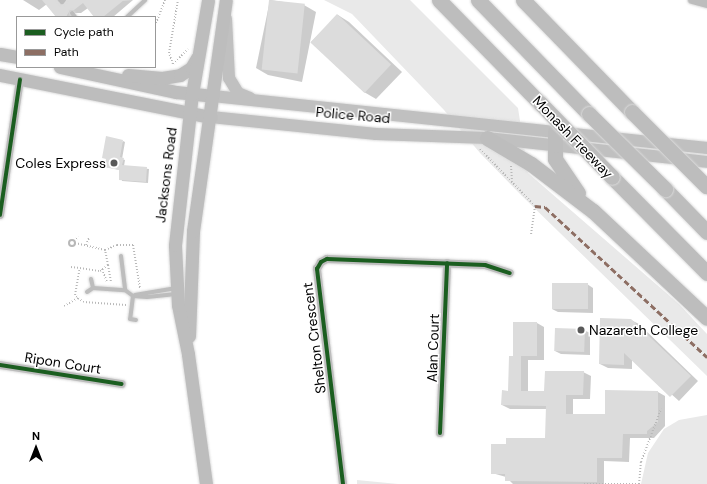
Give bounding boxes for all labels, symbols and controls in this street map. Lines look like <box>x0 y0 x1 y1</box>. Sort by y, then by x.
legend <box>16 16 156 68</box>
text: Cycle path <box>54 24 114 40</box>
text: Path <box>54 44 79 60</box>
street label: Monash Freeway <box>529 92 617 182</box>
street label: Police Road <box>315 103 391 127</box>
street label: Jacksons Road <box>152 126 180 224</box>
place label: Coles Express <box>15 155 106 171</box>
marker: Coles Express <box>109 158 119 168</box>
street label: Shelton Crescent <box>299 281 329 395</box>
street label: Alan Court <box>423 313 443 383</box>
place label: Nazareth College <box>589 322 698 338</box>
marker: Nazareth College <box>576 325 586 335</box>
street label: Ripon Court <box>23 349 103 377</box>
north arrow <box>16 428 56 468</box>
text: N <box>32 429 40 443</box>

